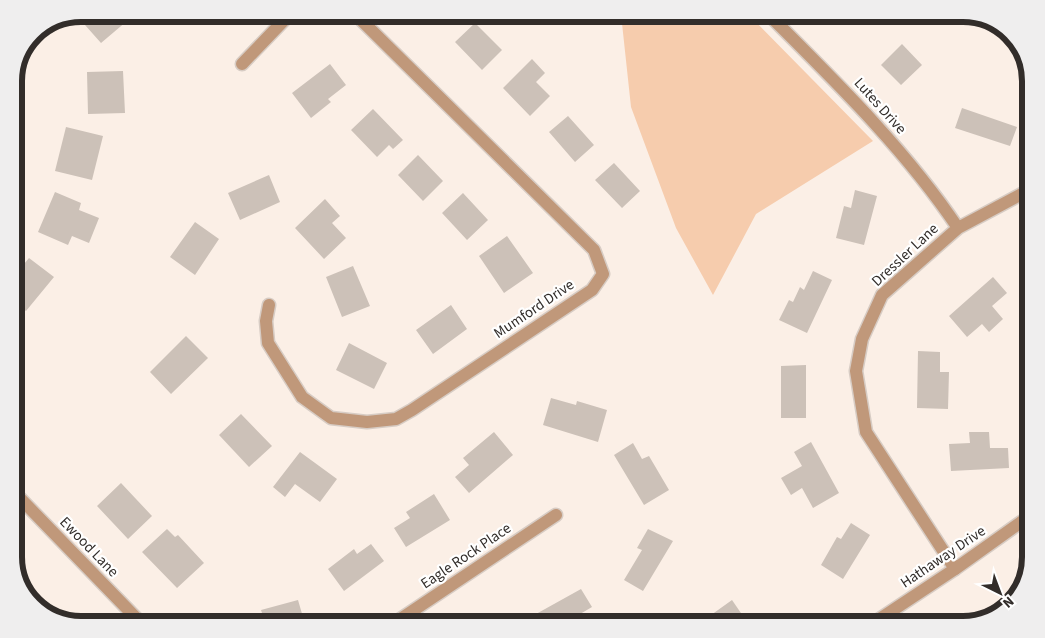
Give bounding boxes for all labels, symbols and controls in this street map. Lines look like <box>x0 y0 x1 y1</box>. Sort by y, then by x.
street label: Lutes Drive <box>849 73 911 139</box>
street label: Dressler Lane <box>867 219 943 291</box>
street label: Mumford Drive <box>490 274 578 344</box>
street label: Ewood Lane <box>55 512 123 582</box>
street label: Eagle Rock Place <box>417 518 515 594</box>
street label: Hathaway Drive <box>896 521 990 593</box>
north arrow <box>975 568 1025 618</box>
text: N <box>998 591 1018 612</box>

